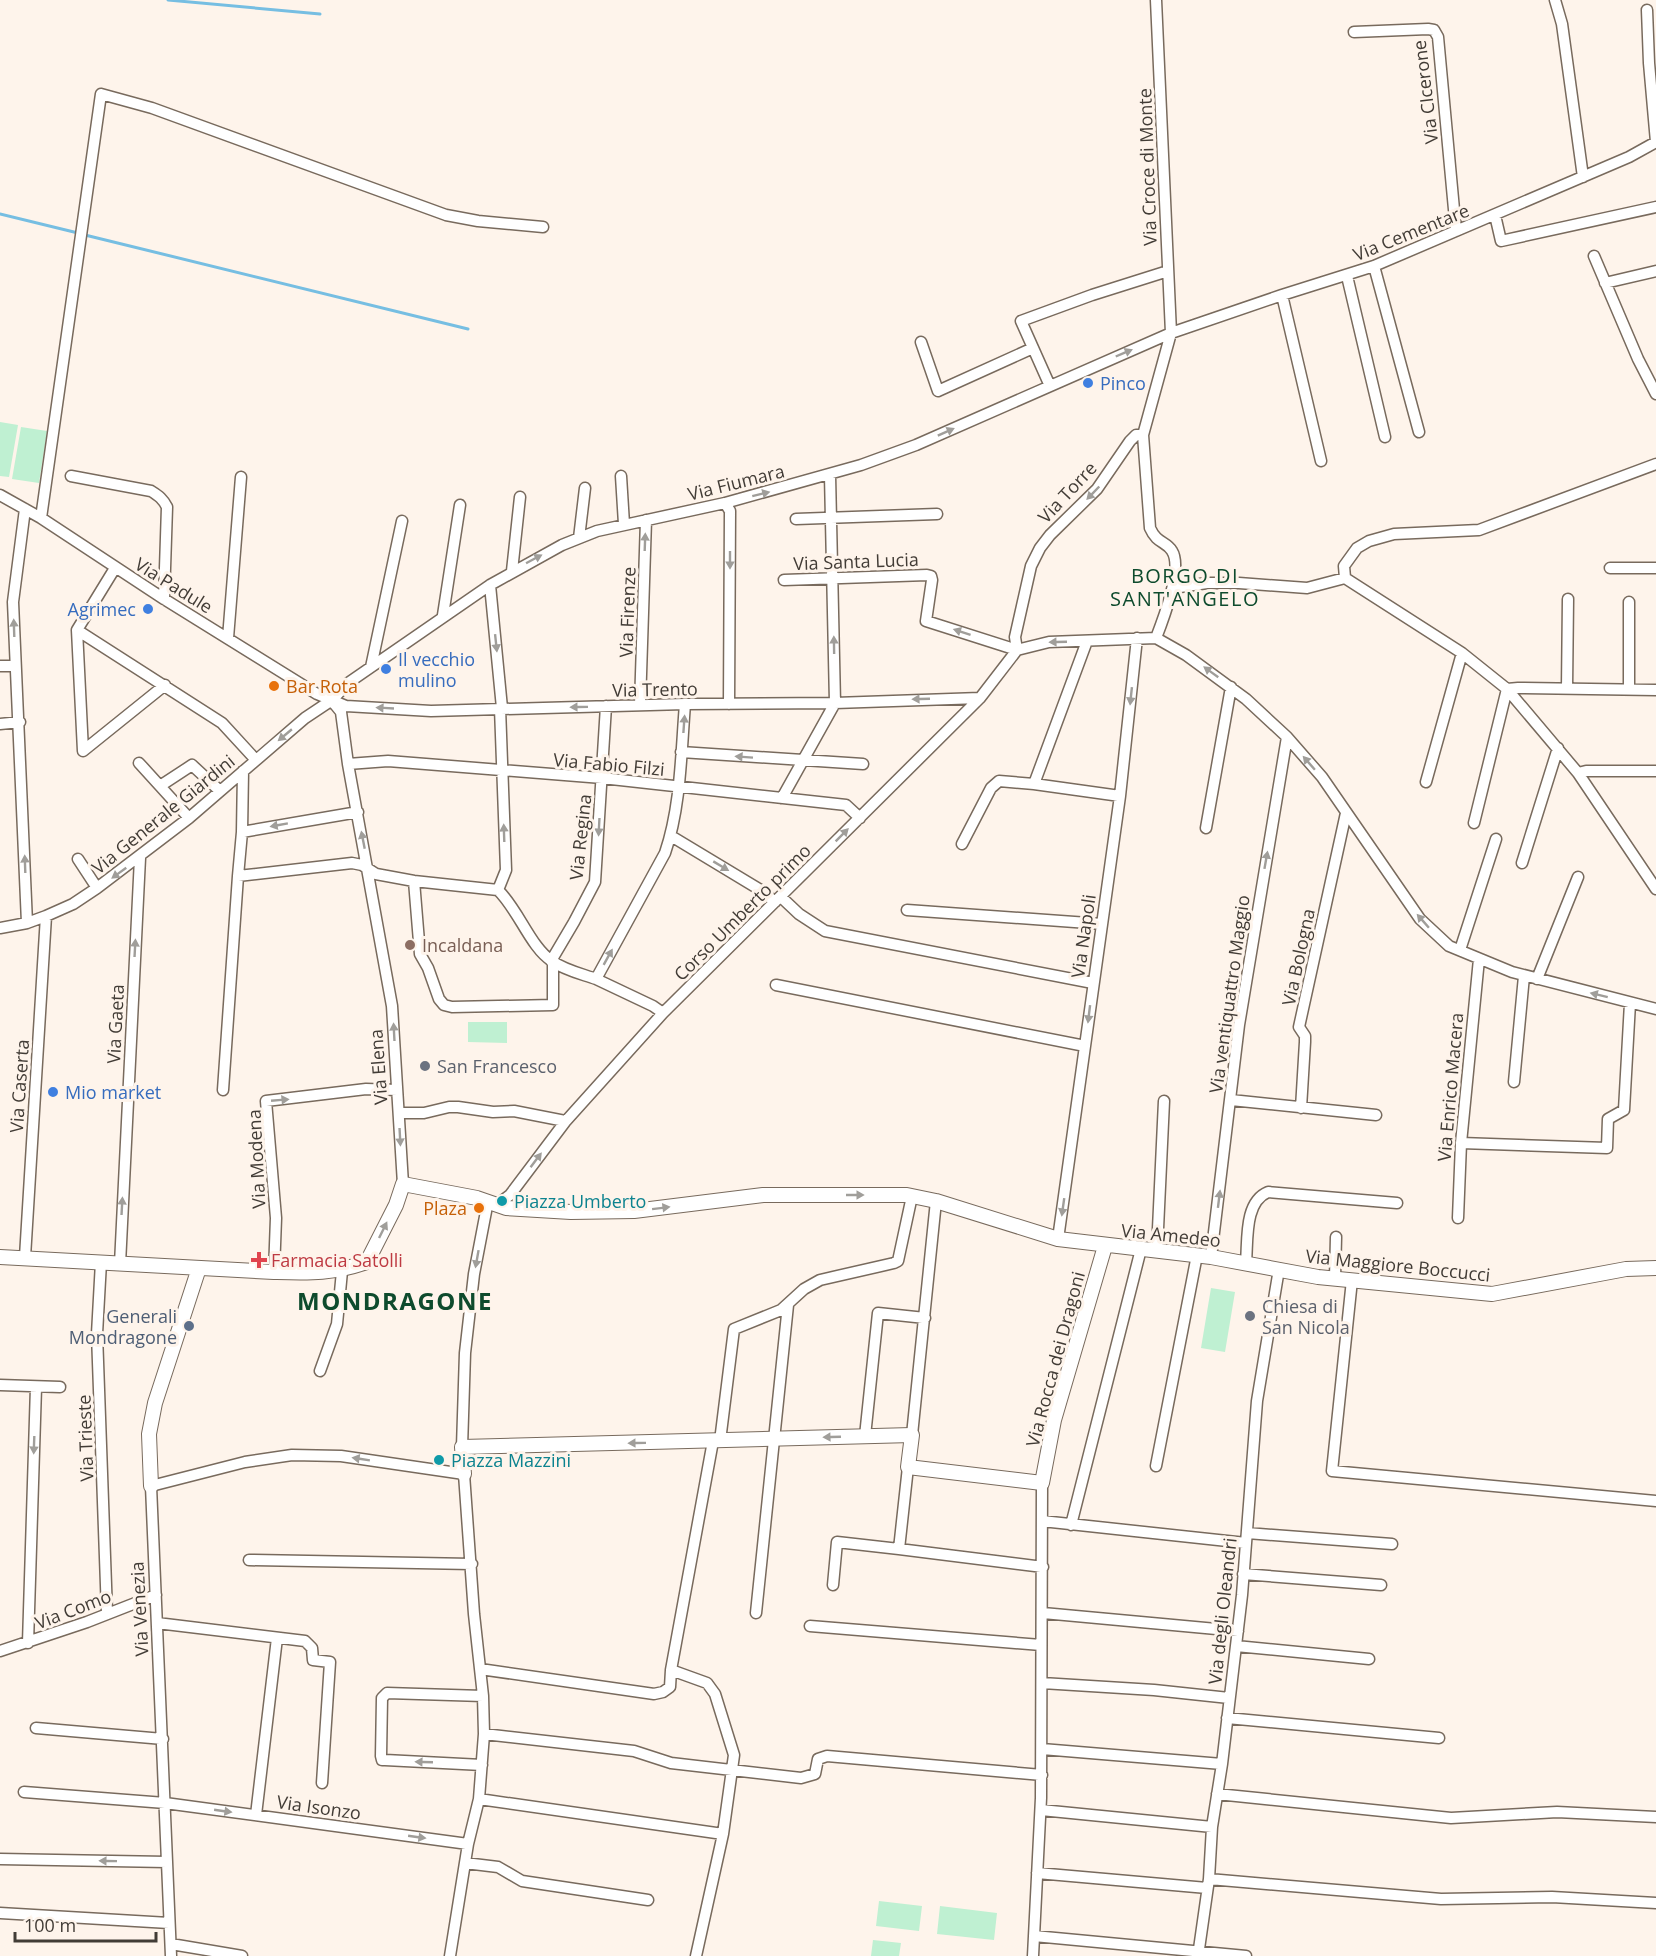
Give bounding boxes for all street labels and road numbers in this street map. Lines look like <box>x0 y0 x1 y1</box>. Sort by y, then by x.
street label: Via CIcerone <box>1407 39 1443 145</box>
street label: Via Croce di Monte <box>1132 88 1162 246</box>
street label: Via Cementare <box>1349 198 1473 266</box>
street label: Via Torre <box>1032 456 1102 528</box>
street label: Via Fiumara <box>685 458 787 506</box>
street label: Via Santa Lucia <box>793 547 919 575</box>
street label: Via Padule <box>131 552 217 618</box>
street label: Via Firenze <box>613 566 641 658</box>
street label: Via Trento <box>612 676 698 702</box>
street label: Via Fabio Filzi <box>552 747 666 781</box>
street label: Via Generale Giardini <box>87 749 239 879</box>
street label: Via Regina <box>564 793 596 881</box>
street label: Corso Umberto primo <box>668 838 816 986</box>
street label: Via Napoli <box>1065 893 1101 979</box>
street label: Via ventiquattro Maggio <box>1203 893 1255 1095</box>
street label: Via Bologna <box>1276 906 1320 1008</box>
street label: Via Gaeta <box>101 984 129 1064</box>
street label: Via Enrico Macera <box>1432 1012 1468 1162</box>
street label: Via Elena <box>363 1028 393 1106</box>
street label: Via Caserta <box>4 1038 34 1134</box>
street label: Via Modena <box>241 1109 271 1209</box>
street label: Via Amedeo <box>1120 1218 1222 1252</box>
street label: Via Maggiore Boccucci <box>1304 1243 1492 1287</box>
street label: Via Rocca dei Dragoni <box>1020 1269 1090 1449</box>
street label: Via Trieste <box>71 1394 99 1482</box>
street label: Via degli Oleandri <box>1202 1537 1242 1685</box>
street label: Via Venezia <box>125 1561 153 1657</box>
street label: Via Como <box>32 1584 114 1634</box>
street label: Via Isonzo <box>275 1789 363 1825</box>

